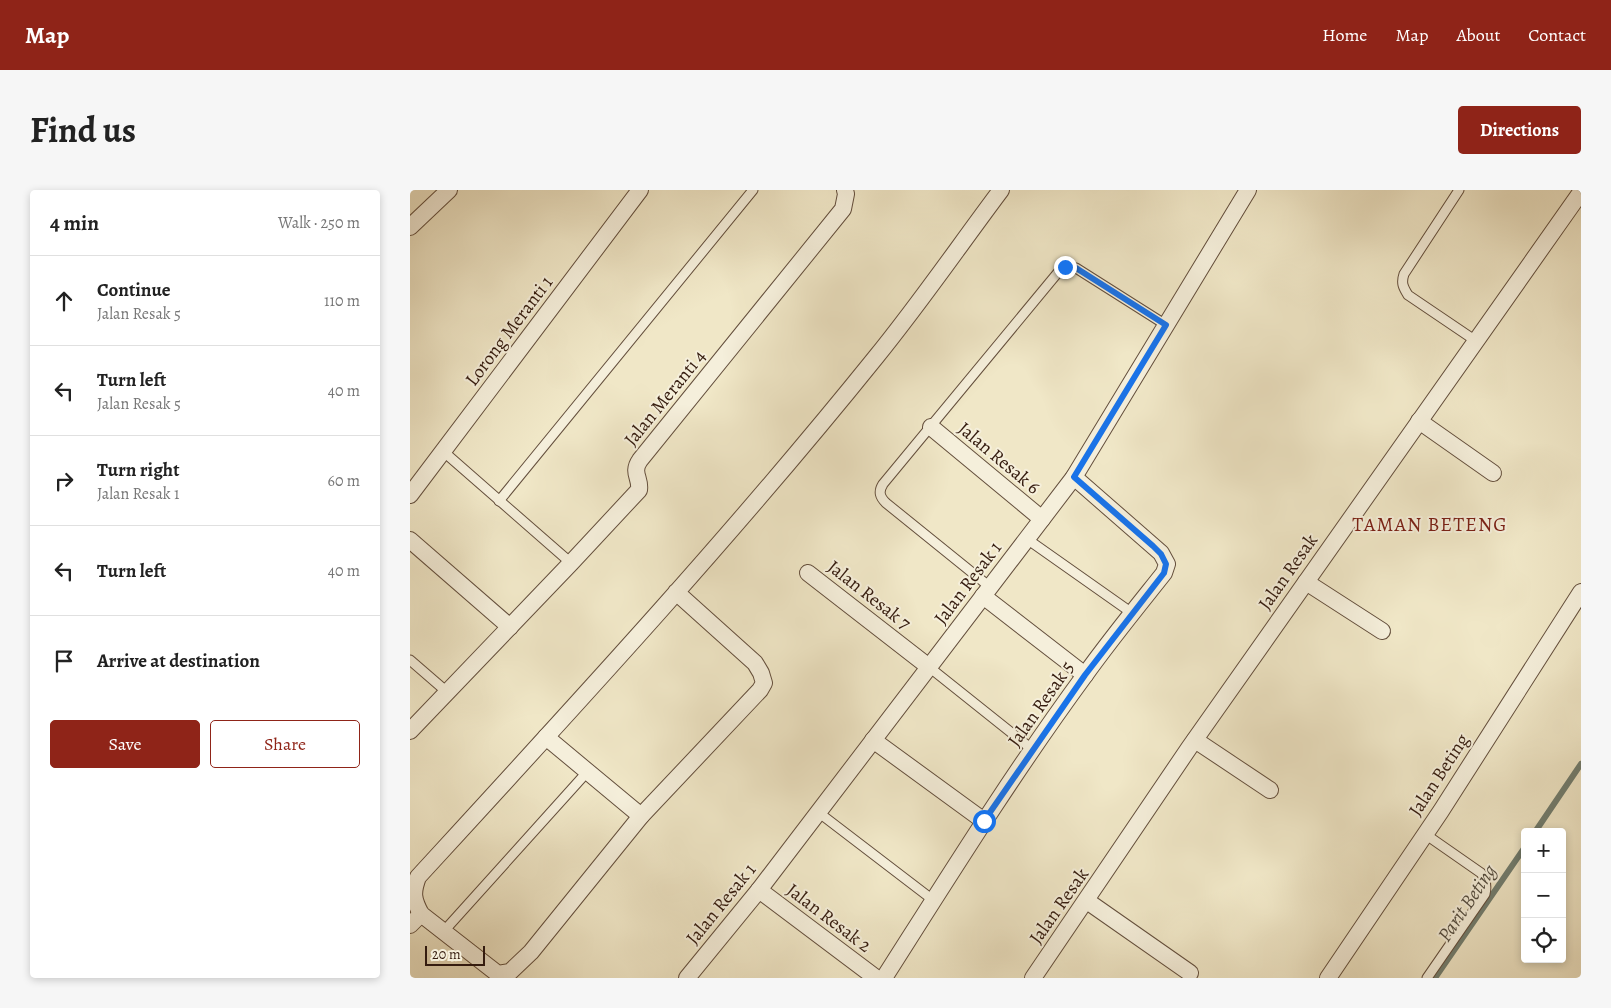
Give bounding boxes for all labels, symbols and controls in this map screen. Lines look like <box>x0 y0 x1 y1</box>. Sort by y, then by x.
text: Map <box>25 19 69 51</box>
text: Home <box>1322 23 1367 47</box>
text: Map <box>1395 23 1428 47</box>
text: About <box>1456 23 1500 47</box>
text: Contact <box>1528 23 1586 47</box>
text: Find us <box>30 106 136 154</box>
button: Directions <box>1458 106 1581 154</box>
text: 4 min <box>50 209 99 237</box>
text: Walk · 250 m <box>278 212 360 234</box>
route end <box>1054 256 1077 279</box>
street label: Lorong Meranti 1 <box>459 270 559 391</box>
text: Continue <box>97 277 171 303</box>
icon: ahead <box>50 287 78 315</box>
text: 110 m <box>324 290 360 312</box>
text: Jalan Resak 5 <box>97 303 181 325</box>
street label: Jalan Meranti 4 <box>618 344 712 452</box>
text: Turn left <box>97 367 166 393</box>
icon: left <box>50 377 78 405</box>
text: 40 m <box>328 380 360 402</box>
text: Jalan Resak 5 <box>97 393 181 415</box>
street label: Jalan Resak 6 <box>952 416 1046 500</box>
text: Turn right <box>97 457 179 483</box>
icon: right <box>50 467 78 495</box>
text: 60 m <box>328 470 360 492</box>
text: Jalan Resak 1 <box>97 483 179 505</box>
district label: TAMAN BETENG <box>1352 511 1508 538</box>
street label: Jalan Resak <box>1252 528 1324 615</box>
street label: Jalan Resak 1 <box>928 536 1008 630</box>
street label: Jalan Resak 7 <box>822 554 916 636</box>
icon: left <box>50 557 78 585</box>
text: Turn left <box>97 558 166 584</box>
text: 40 m <box>328 560 360 582</box>
icon: arrive <box>50 647 78 675</box>
text: Arrive at destination <box>97 648 260 674</box>
street label: Jalan Resak 5 <box>1002 656 1080 752</box>
button: Save <box>50 720 200 768</box>
button: Share <box>210 720 360 768</box>
street label: Jalan Beting <box>1403 728 1476 821</box>
route start <box>973 810 996 833</box>
map controls <box>1521 828 1566 963</box>
button: + <box>1521 828 1566 873</box>
street label: Jalan Resak 1 <box>680 857 762 950</box>
water label: Parit Beting <box>1431 859 1503 947</box>
street label: Jalan Resak <box>1023 862 1095 949</box>
button: − <box>1521 873 1566 918</box>
street label: Jalan Resak 2 <box>781 877 877 959</box>
button: locate <box>1521 918 1566 963</box>
scale bar <box>425 943 485 966</box>
text: 20 m <box>432 945 461 964</box>

